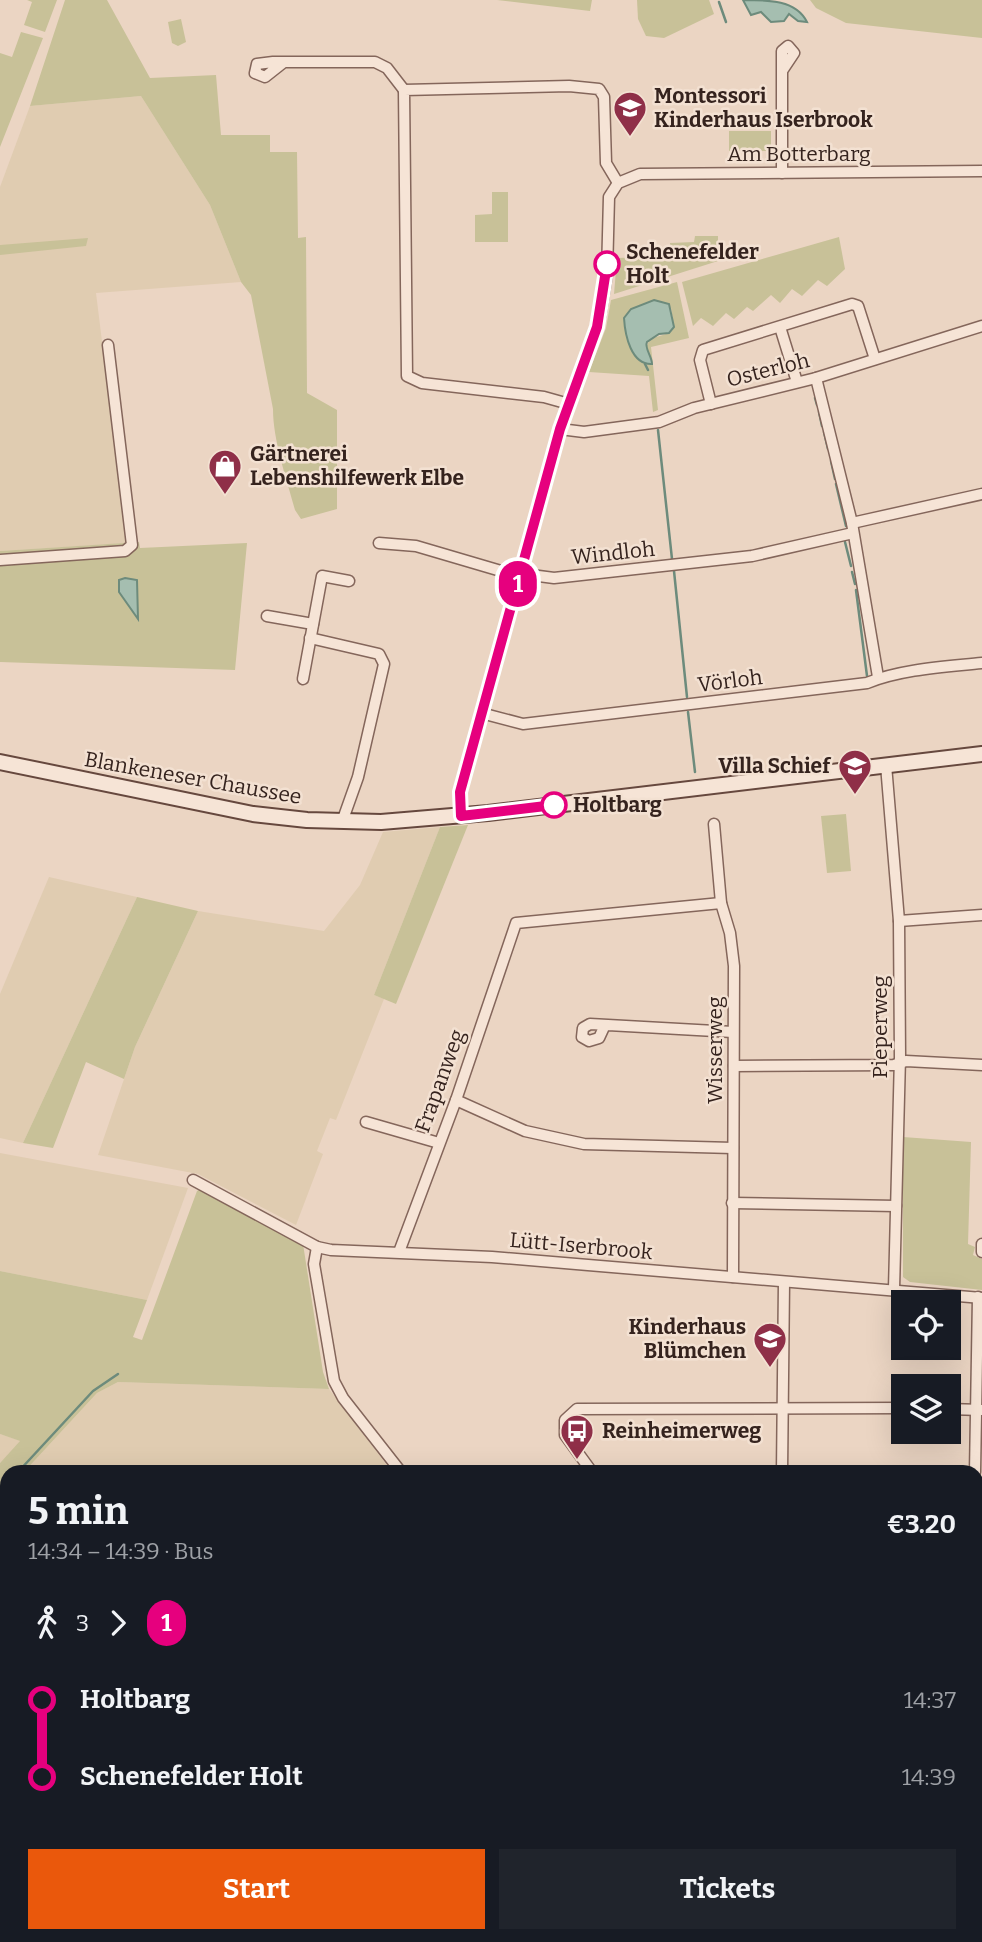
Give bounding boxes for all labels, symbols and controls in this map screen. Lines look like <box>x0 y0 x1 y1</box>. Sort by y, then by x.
place label: Montessori Kinderhaus Iserbrook <box>654 83 873 133</box>
school or university icon: Montessori Kinderhaus Iserbrook <box>611 89 649 138</box>
street label: Am Botterbarg <box>727 141 871 167</box>
place label: Schenefelder Holt <box>626 239 759 289</box>
marker: Schenefelder Holt <box>594 251 620 277</box>
street label: Osterloh <box>724 347 812 393</box>
place label: Gärtnerei Lebenshilfewerk Elbe <box>250 441 464 491</box>
shop icon: Gärtnerei Lebenshilfewerk Elbe <box>206 447 244 496</box>
street label: Windloh <box>570 536 656 570</box>
line badge: 1 <box>495 561 541 607</box>
text: 1 <box>513 570 523 598</box>
street label: Vörloh <box>696 664 764 698</box>
street label: Blankeneser Chaussee <box>82 746 304 810</box>
school or university icon: Villa Schief <box>836 747 874 796</box>
place label: Villa Schief <box>718 753 832 779</box>
marker: Holtbarg <box>541 792 567 818</box>
place label: Holtbarg <box>573 792 662 818</box>
street label: Pieperweg <box>867 975 893 1079</box>
street label: Wisserweg <box>702 996 728 1104</box>
street label: Frapanweg <box>409 1026 471 1136</box>
street label: Lütt-Iserbrook <box>508 1227 654 1265</box>
map controls <box>891 1290 961 1444</box>
button: locate <box>891 1290 961 1360</box>
place label: Kinderhaus Blümchen <box>628 1314 746 1364</box>
school or university icon: Kinderhaus Blümchen <box>751 1320 789 1369</box>
button: layers <box>891 1374 961 1444</box>
bus stop icon: Reinheimerweg <box>558 1412 596 1461</box>
place label: Reinheimerweg <box>602 1418 761 1444</box>
text: 5 min <box>28 1488 128 1534</box>
text: €3.20 <box>887 1509 956 1540</box>
text: 14:34 – 14:39 · Bus <box>28 1537 214 1565</box>
icon: walk <box>28 1604 66 1642</box>
icon: forward <box>99 1604 137 1642</box>
text: 3 <box>76 1609 89 1637</box>
text: 1 <box>161 1609 172 1637</box>
text: Holtbarg <box>80 1684 190 1715</box>
text: 14:37 <box>904 1686 956 1714</box>
text: Schenefelder Holt <box>80 1761 303 1792</box>
text: 14:39 <box>902 1763 956 1791</box>
button: Start <box>28 1849 485 1929</box>
button: Tickets <box>499 1849 956 1929</box>

